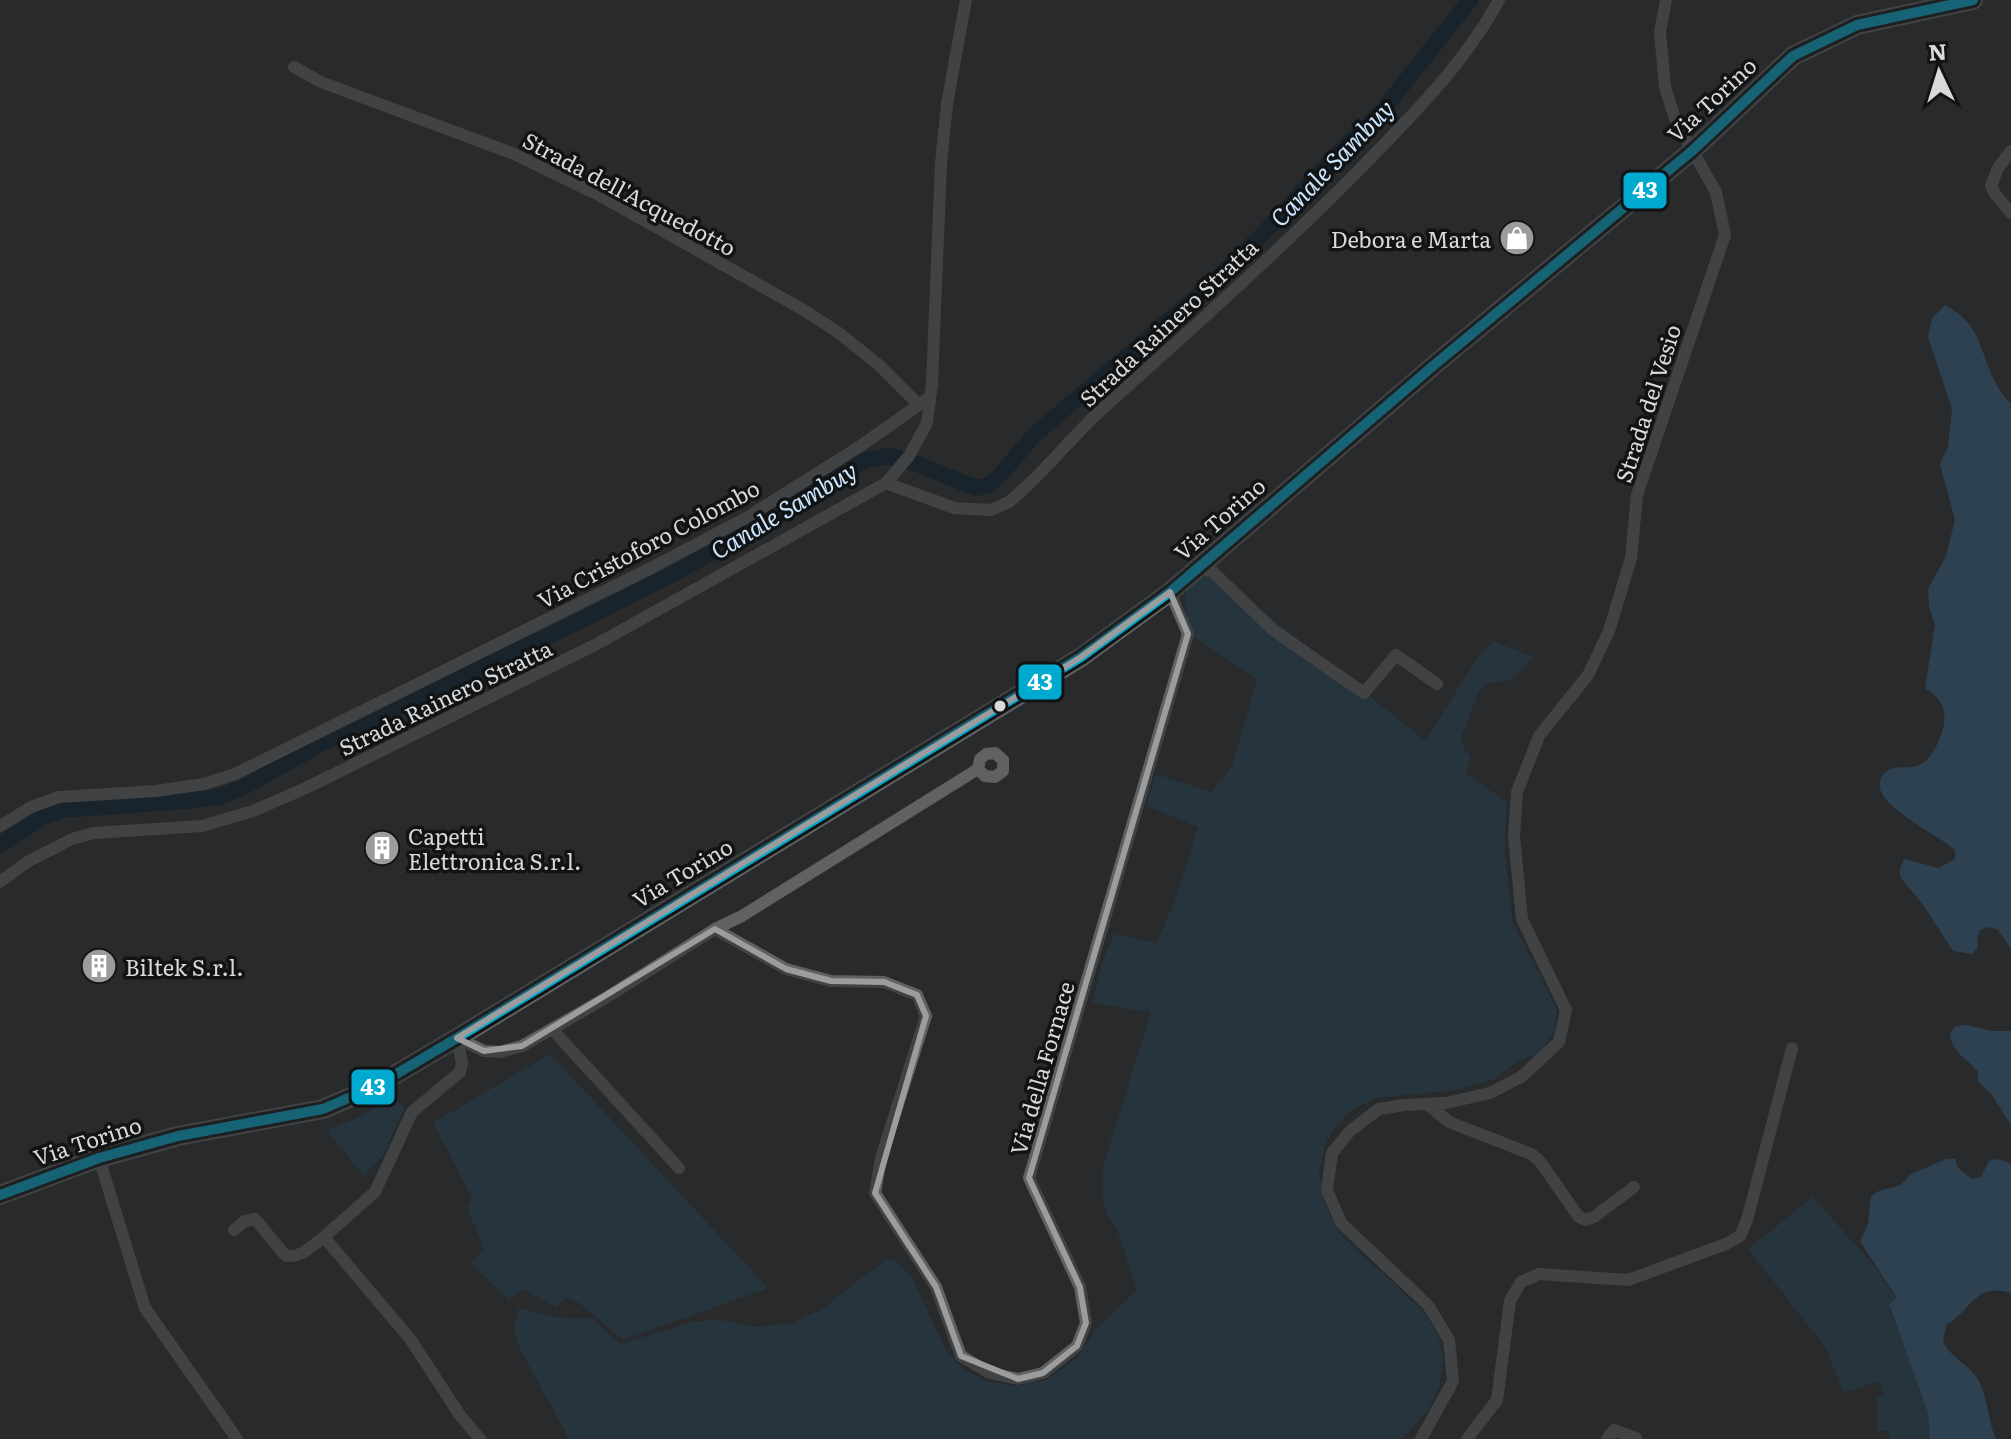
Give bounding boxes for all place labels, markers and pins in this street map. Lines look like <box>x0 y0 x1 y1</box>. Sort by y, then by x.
shop icon: Debora e Marta <box>1498 219 1536 257</box>
place label: Debora e Marta <box>1331 222 1491 255</box>
unlabelled marker <box>992 698 1008 714</box>
place label: Capetti Elettronica S.r.l. <box>408 819 581 877</box>
building icon: Capetti Elettronica S.r.l. <box>363 829 401 867</box>
building icon: Biltek S.r.l. <box>80 947 118 985</box>
place label: Biltek S.r.l. <box>125 950 243 983</box>

